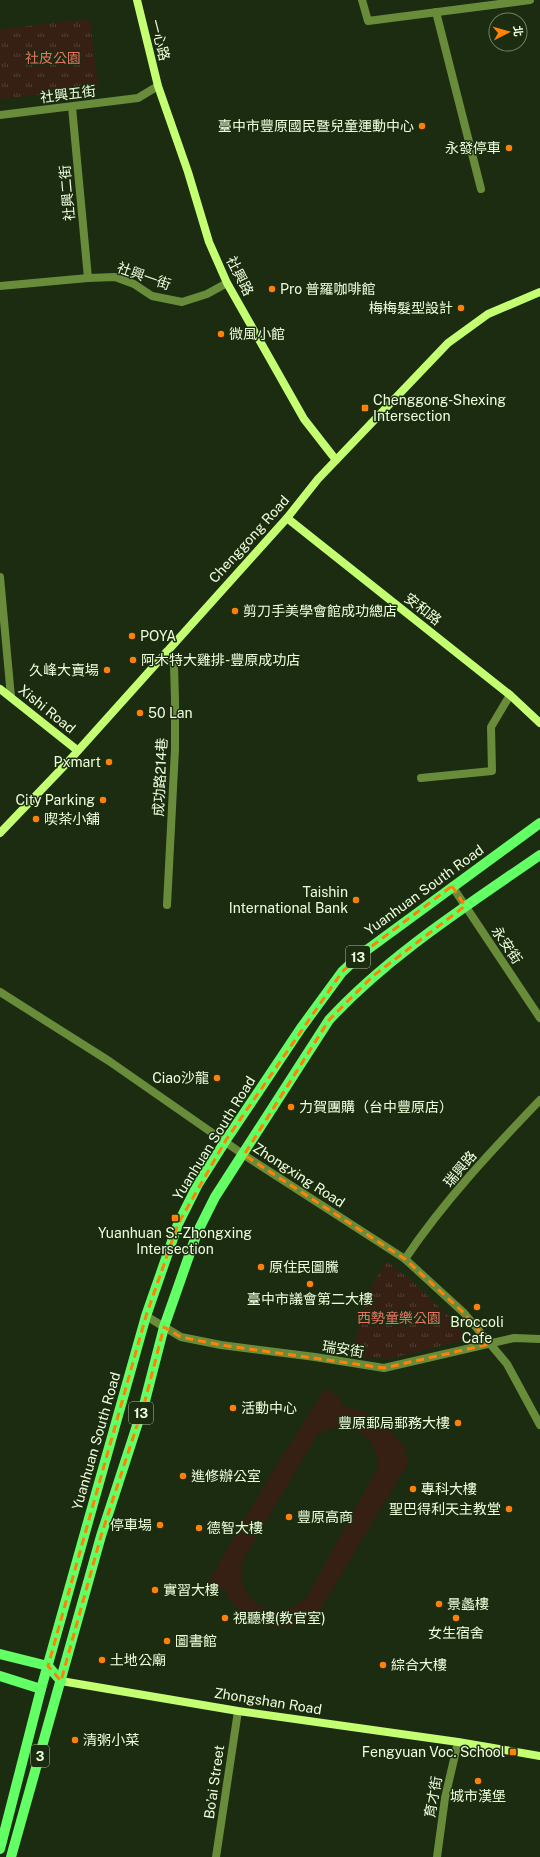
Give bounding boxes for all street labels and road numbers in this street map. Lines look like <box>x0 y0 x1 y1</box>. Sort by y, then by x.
street label: 一心路 <box>147 18 173 62</box>
street label: 社興五街 <box>39 83 97 105</box>
street label: 社興二街 <box>57 164 77 222</box>
street label: 社興路 <box>223 254 257 298</box>
street label: 社興一街 <box>115 259 173 293</box>
street label: Chenggong Road <box>206 492 292 586</box>
street label: 安和路 <box>402 590 444 628</box>
street label: Xishi Road <box>15 681 79 737</box>
street label: 成功路214巷 <box>150 737 170 817</box>
street label: Yuanhuan South Road <box>362 842 486 938</box>
street label: 永安街 <box>489 923 525 967</box>
road number: 13 <box>346 946 370 968</box>
street label: Yuanhuan South Road <box>169 1073 259 1203</box>
street label: Zhongxing Road <box>250 1139 348 1211</box>
street label: 瑞興路 <box>440 1148 480 1190</box>
street label: 瑞安街 <box>321 1338 365 1360</box>
street label: Yuanhuan South Road <box>69 1370 123 1512</box>
road number: 13 <box>129 1402 153 1424</box>
street label: Zhongshan Road <box>213 1685 323 1717</box>
street label: Bo’ai Street <box>201 1744 227 1820</box>
road number: 3 <box>31 1745 49 1767</box>
street label: 育才街 <box>421 1775 445 1819</box>

